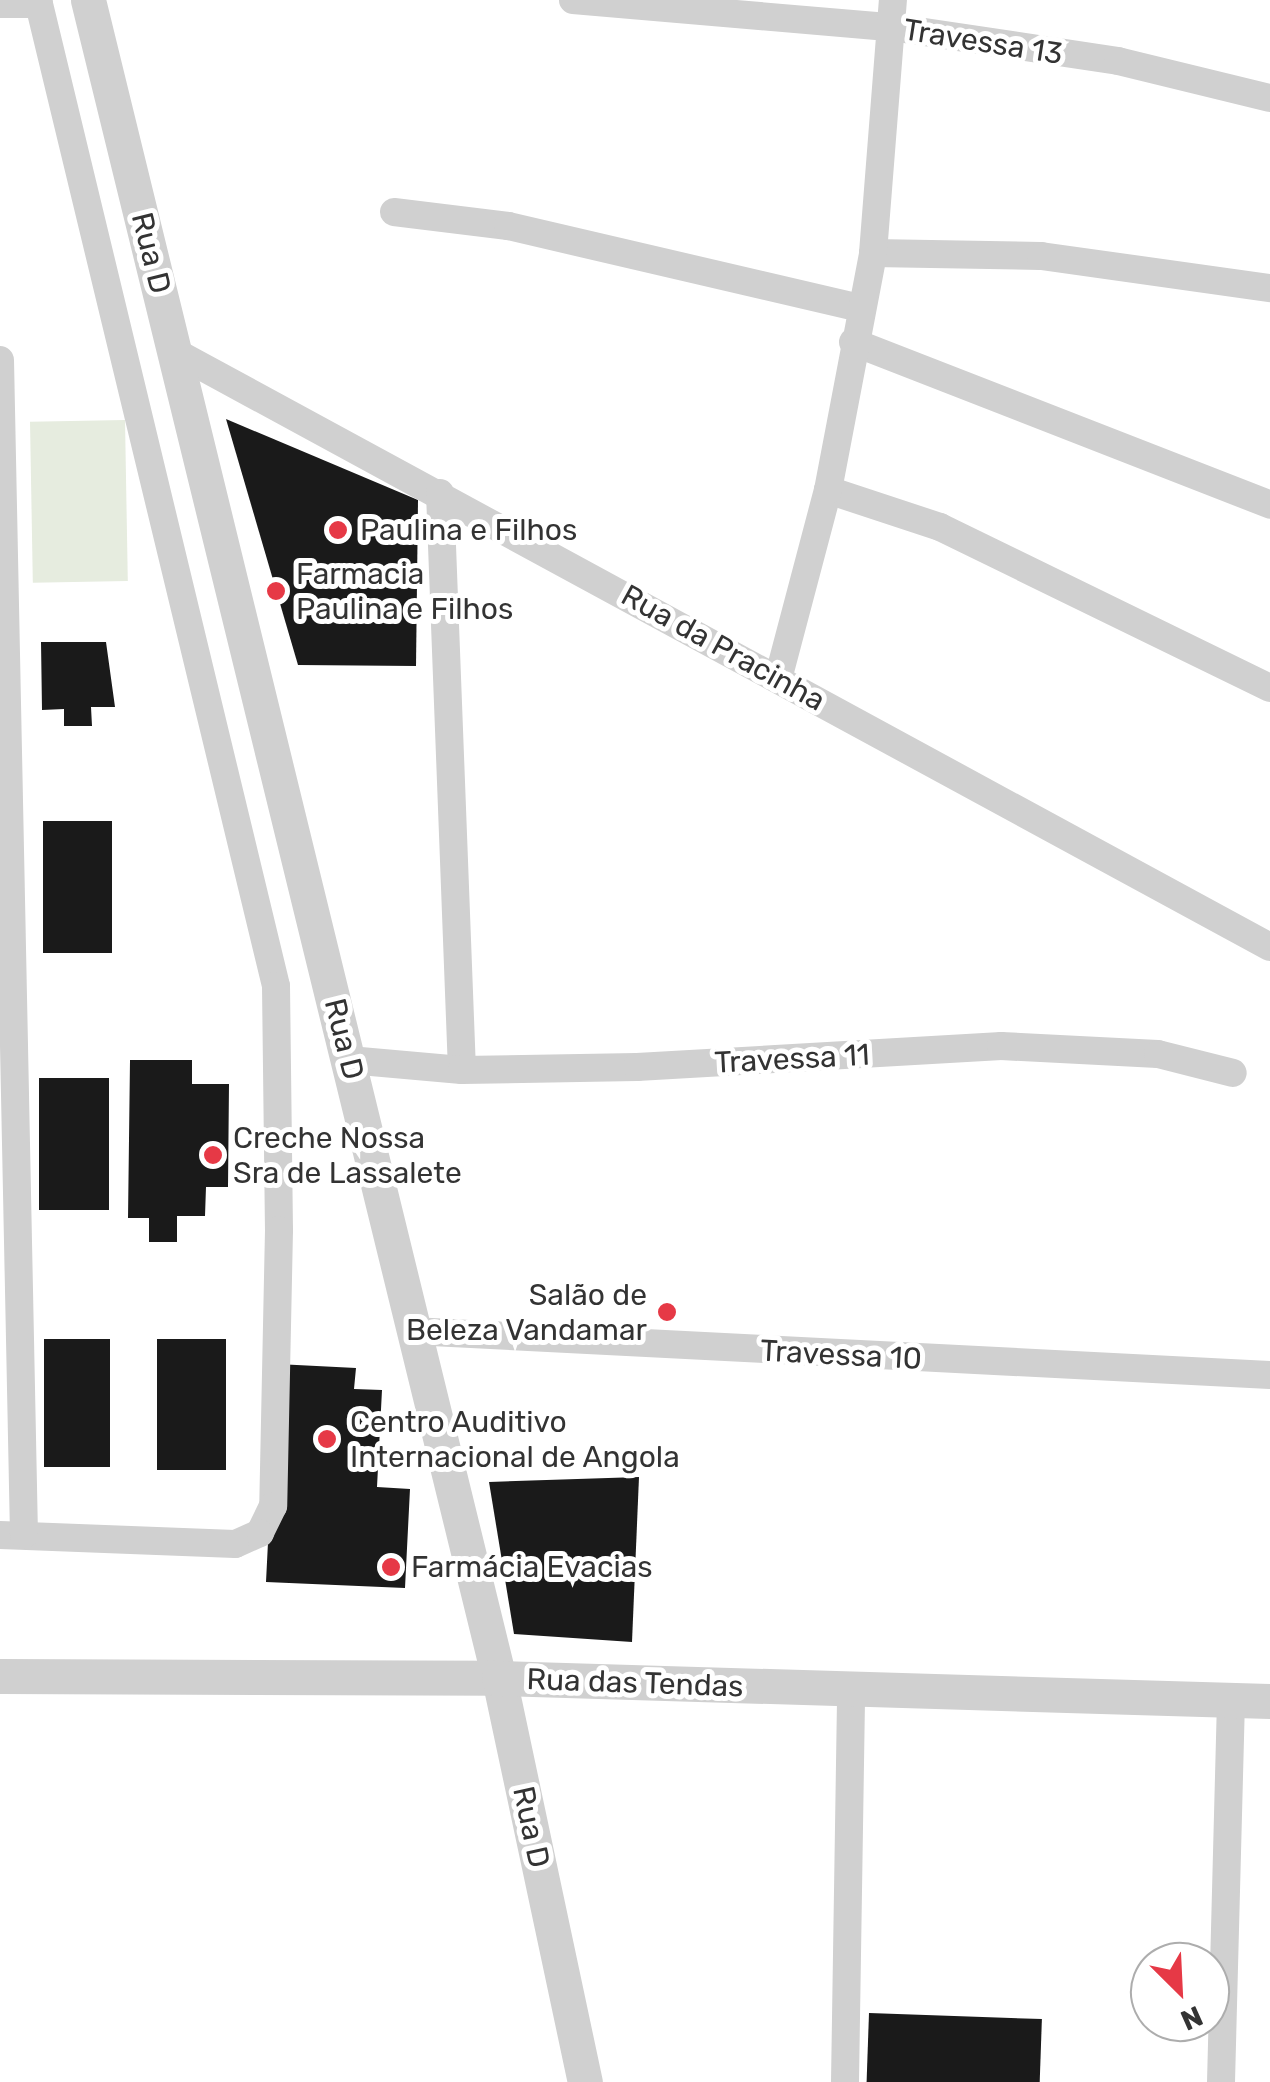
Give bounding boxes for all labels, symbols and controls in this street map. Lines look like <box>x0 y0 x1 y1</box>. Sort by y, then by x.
street label: Travessa 13 <box>901 12 1065 72</box>
street label: Rua D <box>124 209 178 297</box>
place label: Paulina e Filhos <box>360 512 577 548</box>
marker: Paulina e Filhos <box>325 517 351 543</box>
place label: Farmacia Paulina e Filhos <box>296 556 513 626</box>
street label: Rua da Pracinha <box>615 577 831 719</box>
marker: Farmacia Paulina e Filhos <box>265 580 287 602</box>
street label: Rua D <box>317 995 371 1083</box>
street label: Travessa 11 <box>713 1037 871 1081</box>
place label: Creche Nossa Sra de Lassalete <box>233 1120 462 1190</box>
marker: Creche Nossa Sra de Lassalete <box>202 1144 224 1166</box>
place label: Salão de Beleza Vandamar <box>405 1277 647 1348</box>
marker: Salão de Beleza Vandamar <box>656 1301 678 1323</box>
street label: Travessa 10 <box>759 1333 923 1377</box>
place label: Centro Auditivo Internacional de Angola <box>350 1404 681 1474</box>
marker: Centro Auditivo Internacional de Angola <box>314 1426 340 1452</box>
place label: Farmácia Evacias <box>411 1549 653 1585</box>
marker: Farmácia Evacias <box>380 1556 402 1578</box>
street label: Rua das Tendas <box>526 1661 744 1705</box>
street label: Rua D <box>505 1783 557 1871</box>
north arrow <box>1130 1942 1230 2042</box>
text: N <box>1176 1999 1208 2037</box>

